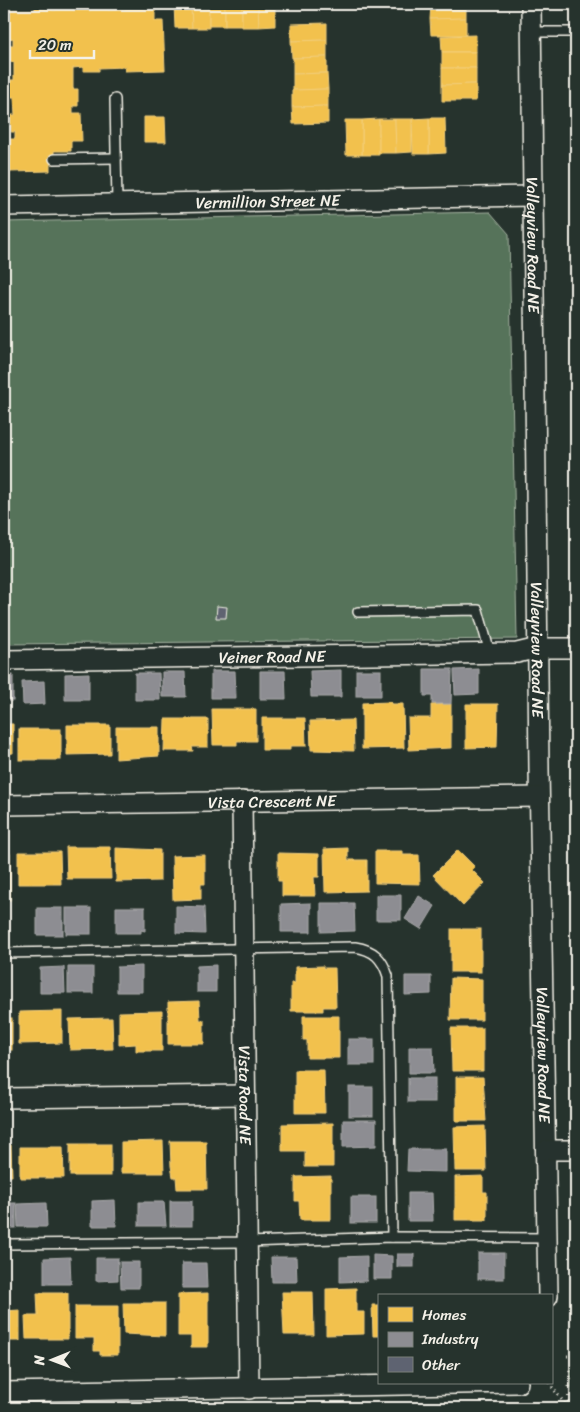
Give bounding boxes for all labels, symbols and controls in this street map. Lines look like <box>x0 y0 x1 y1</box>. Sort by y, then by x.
scale bar <box>30 28 94 60</box>
text: 20 m <box>38 32 72 58</box>
street label: Valleyview Road NE <box>518 177 549 314</box>
street label: Vermillion Street NE <box>195 185 342 217</box>
street label: Valleyview Road NE <box>523 582 553 719</box>
street label: Veiner Road NE <box>218 641 327 672</box>
street label: Vista Crescent NE <box>208 786 337 816</box>
street label: Valleyview Road NE <box>528 987 560 1124</box>
street label: Vista Road NE <box>230 1045 261 1146</box>
legend <box>378 1294 552 1384</box>
text: Homes <box>422 1302 466 1328</box>
text: Industry <box>421 1326 479 1352</box>
north arrow <box>28 1334 78 1384</box>
text: Other <box>422 1352 461 1378</box>
text: N <box>27 1355 52 1366</box>

